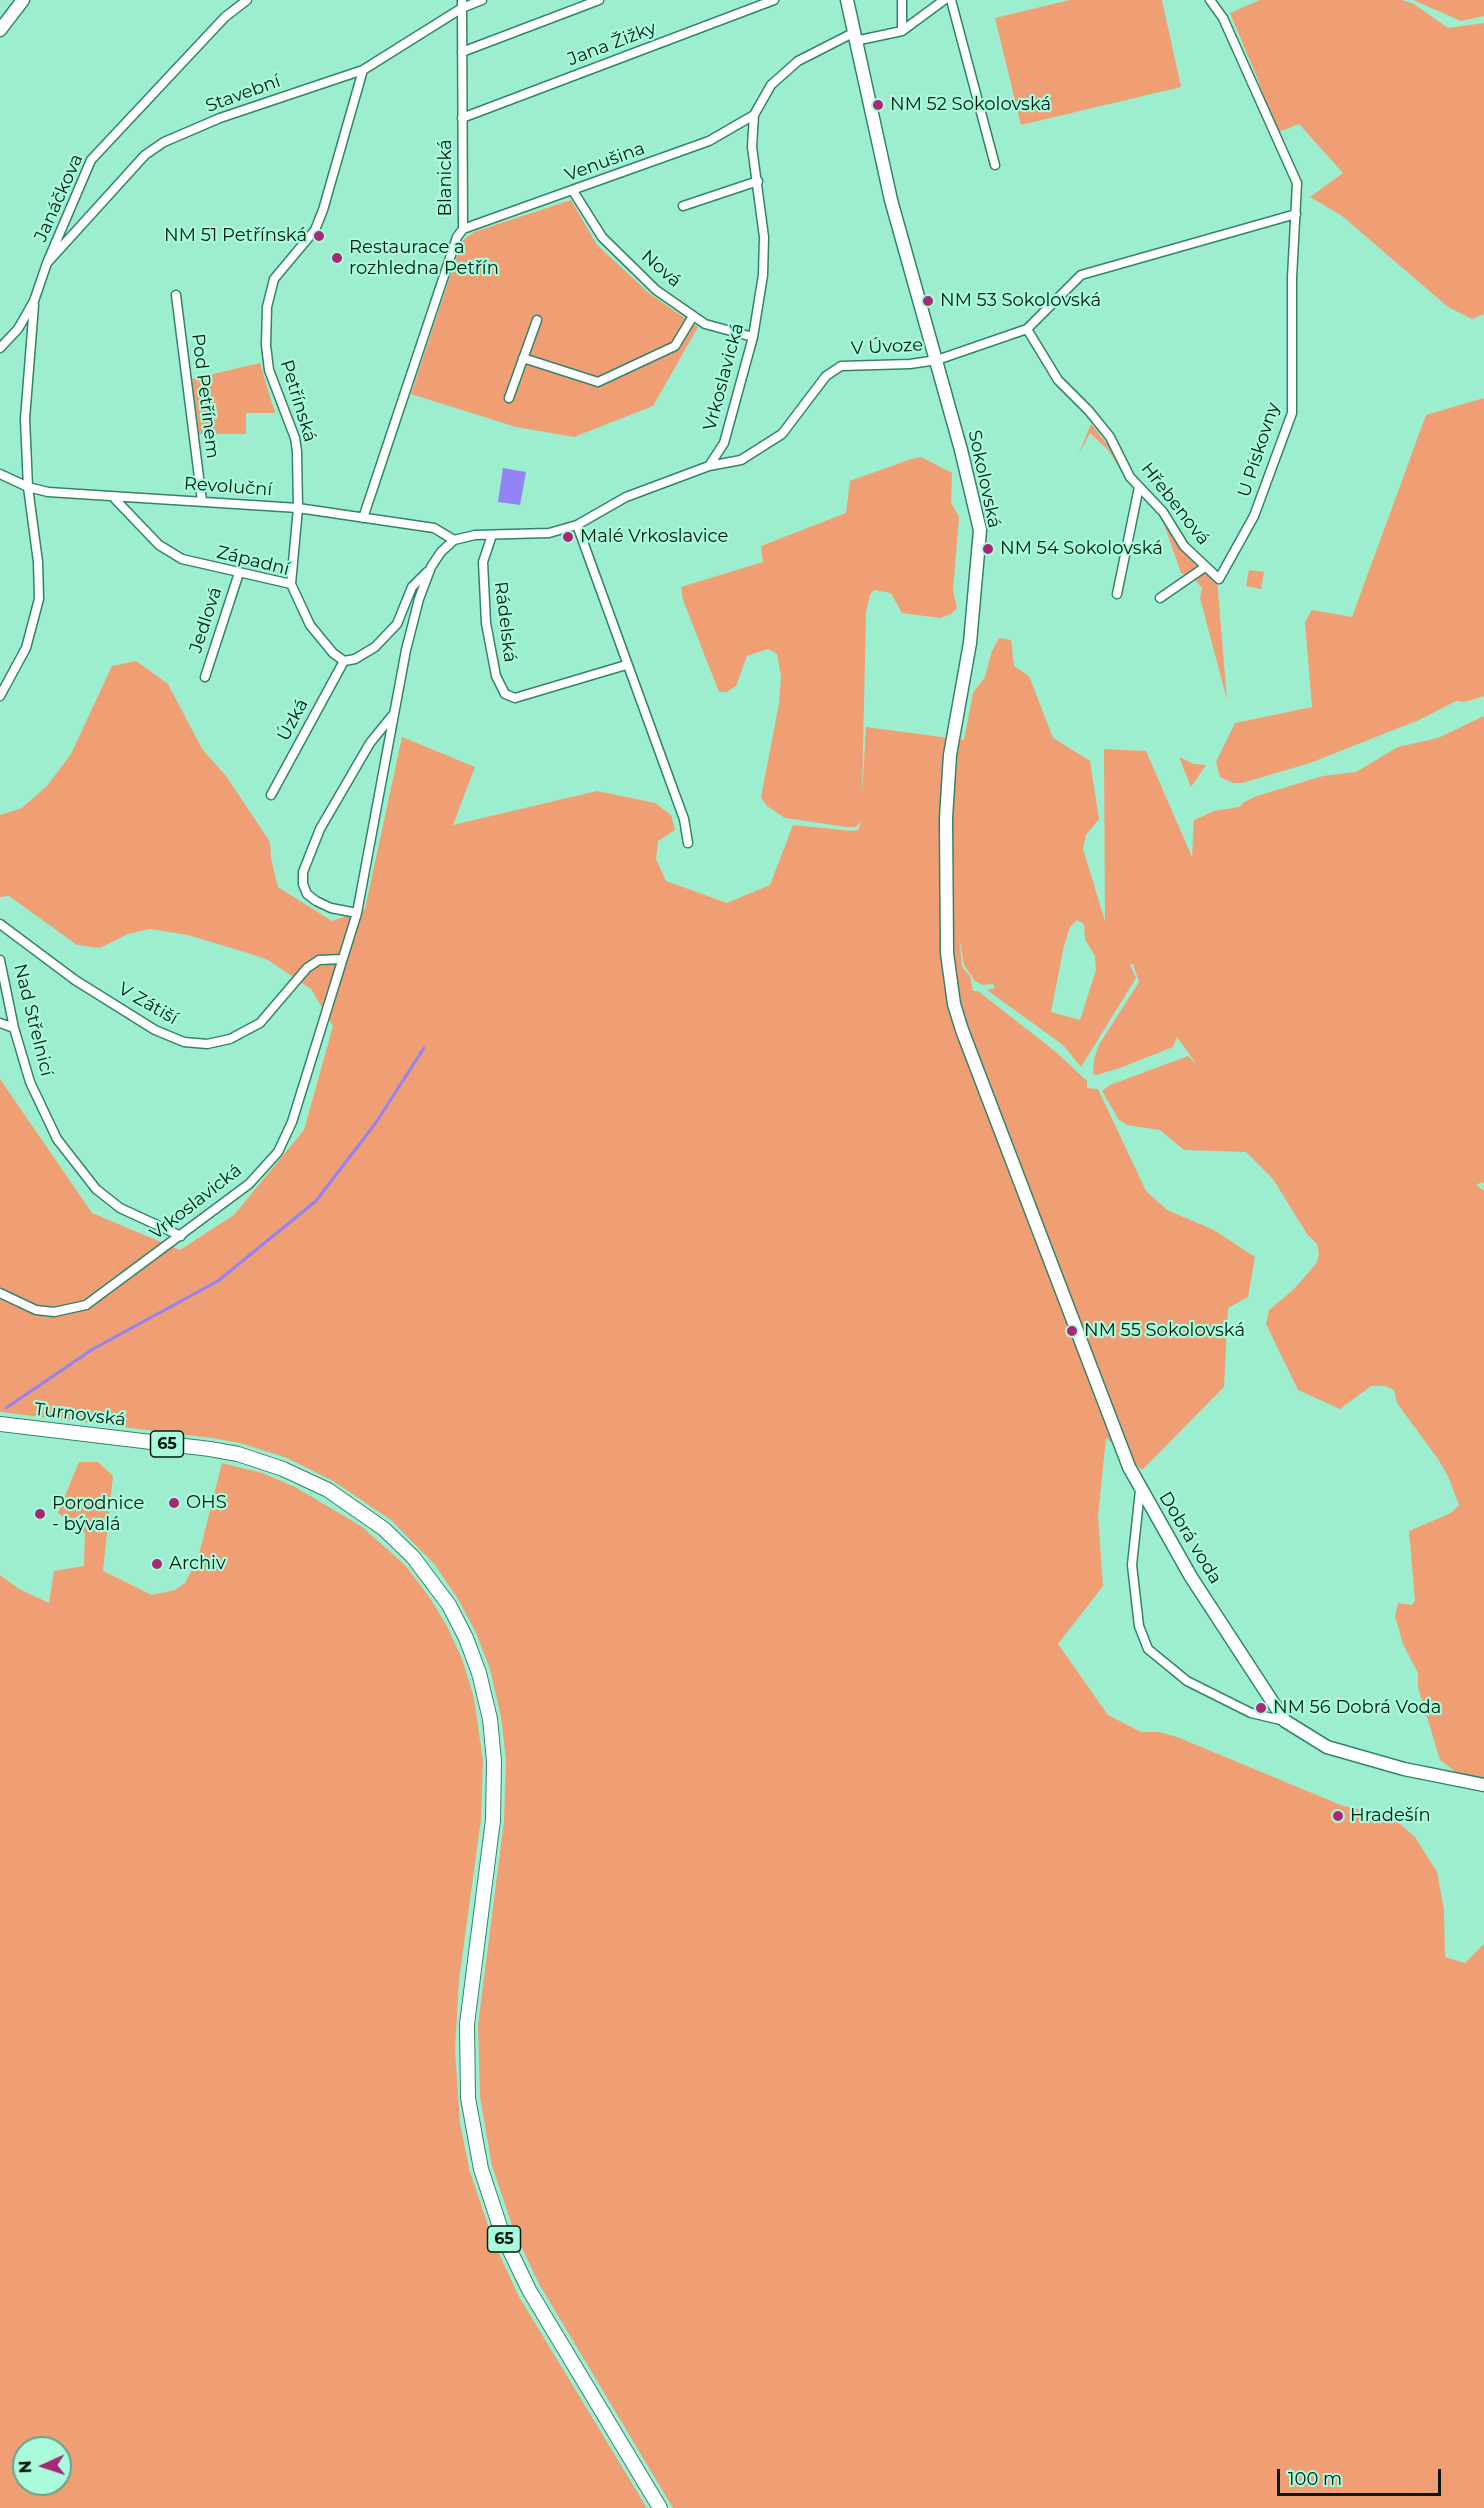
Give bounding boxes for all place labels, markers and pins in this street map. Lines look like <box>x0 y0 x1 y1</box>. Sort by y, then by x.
place label: NM 52 Sokolovská <box>890 94 1051 116</box>
marker: NM 52 Sokolovská <box>871 98 885 112</box>
place label: NM 51 Petřínská <box>164 225 307 247</box>
marker: NM 51 Petřínská <box>312 229 326 243</box>
place label: Restaurace a rozhledna Petřín <box>349 237 499 280</box>
marker: Restaurace a rozhledna Petřín <box>330 251 344 265</box>
place label: NM 53 Sokolovská <box>940 290 1101 312</box>
marker: NM 53 Sokolovská <box>921 294 935 308</box>
place label: Malé Vrkoslavice <box>580 526 728 548</box>
marker: Malé Vrkoslavice <box>561 530 575 544</box>
place label: NM 54 Sokolovská <box>1000 538 1163 560</box>
marker: NM 54 Sokolovská <box>981 542 995 556</box>
place label: NM 55 Sokolovská <box>1084 1320 1245 1342</box>
marker: NM 55 Sokolovská <box>1065 1324 1079 1338</box>
place label: OHS <box>186 1492 227 1514</box>
place label: Porodnice - bývalá <box>52 1493 144 1536</box>
marker: OHS <box>167 1496 181 1510</box>
marker: Porodnice - bývalá <box>33 1507 47 1521</box>
place label: Archiv <box>169 1553 226 1575</box>
marker: Archiv <box>150 1557 164 1571</box>
place label: NM 56 Dobrá Voda <box>1273 1697 1441 1719</box>
marker: NM 56 Dobrá Voda <box>1254 1701 1268 1715</box>
place label: Hradešín <box>1350 1805 1431 1827</box>
marker: Hradešín <box>1331 1809 1345 1823</box>

